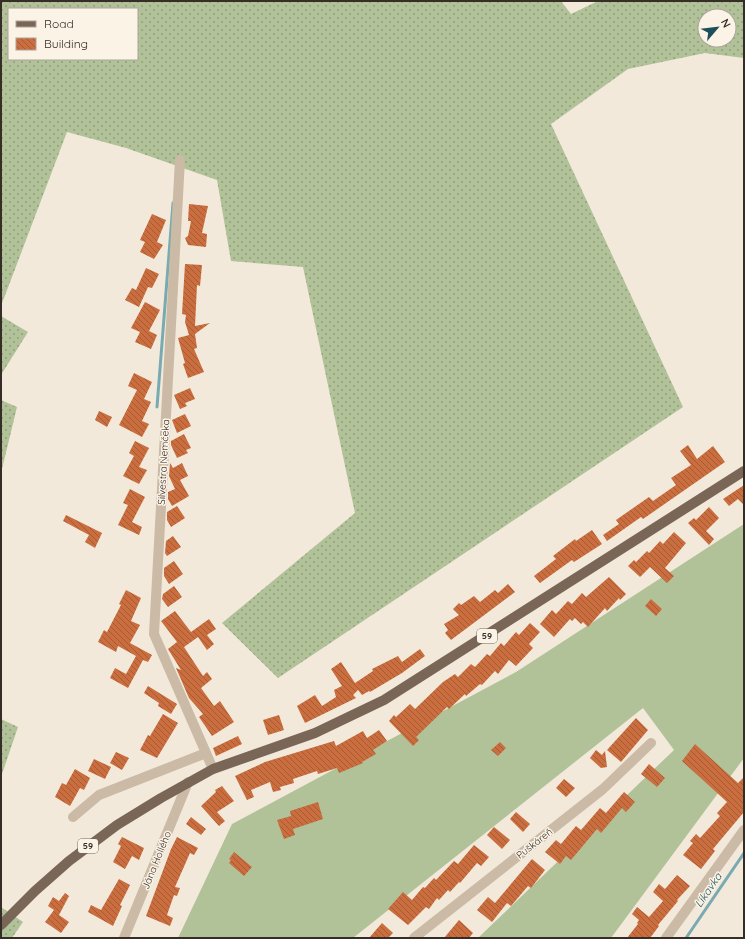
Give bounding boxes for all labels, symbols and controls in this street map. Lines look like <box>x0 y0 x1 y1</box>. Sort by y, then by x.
legend <box>8 8 138 60</box>
north arrow <box>697 8 737 48</box>
text: Road <box>44 16 74 31</box>
text: N <box>718 16 734 30</box>
text: Building <box>44 36 88 51</box>
street label: Silvestra Nemčeka <box>155 419 172 505</box>
road number: 59 <box>477 629 497 643</box>
street label: Puškáreň <box>513 825 555 862</box>
street label: Jána Hollého <box>139 829 174 891</box>
road number: 59 <box>78 839 98 853</box>
water label: Likavka <box>691 869 725 910</box>

